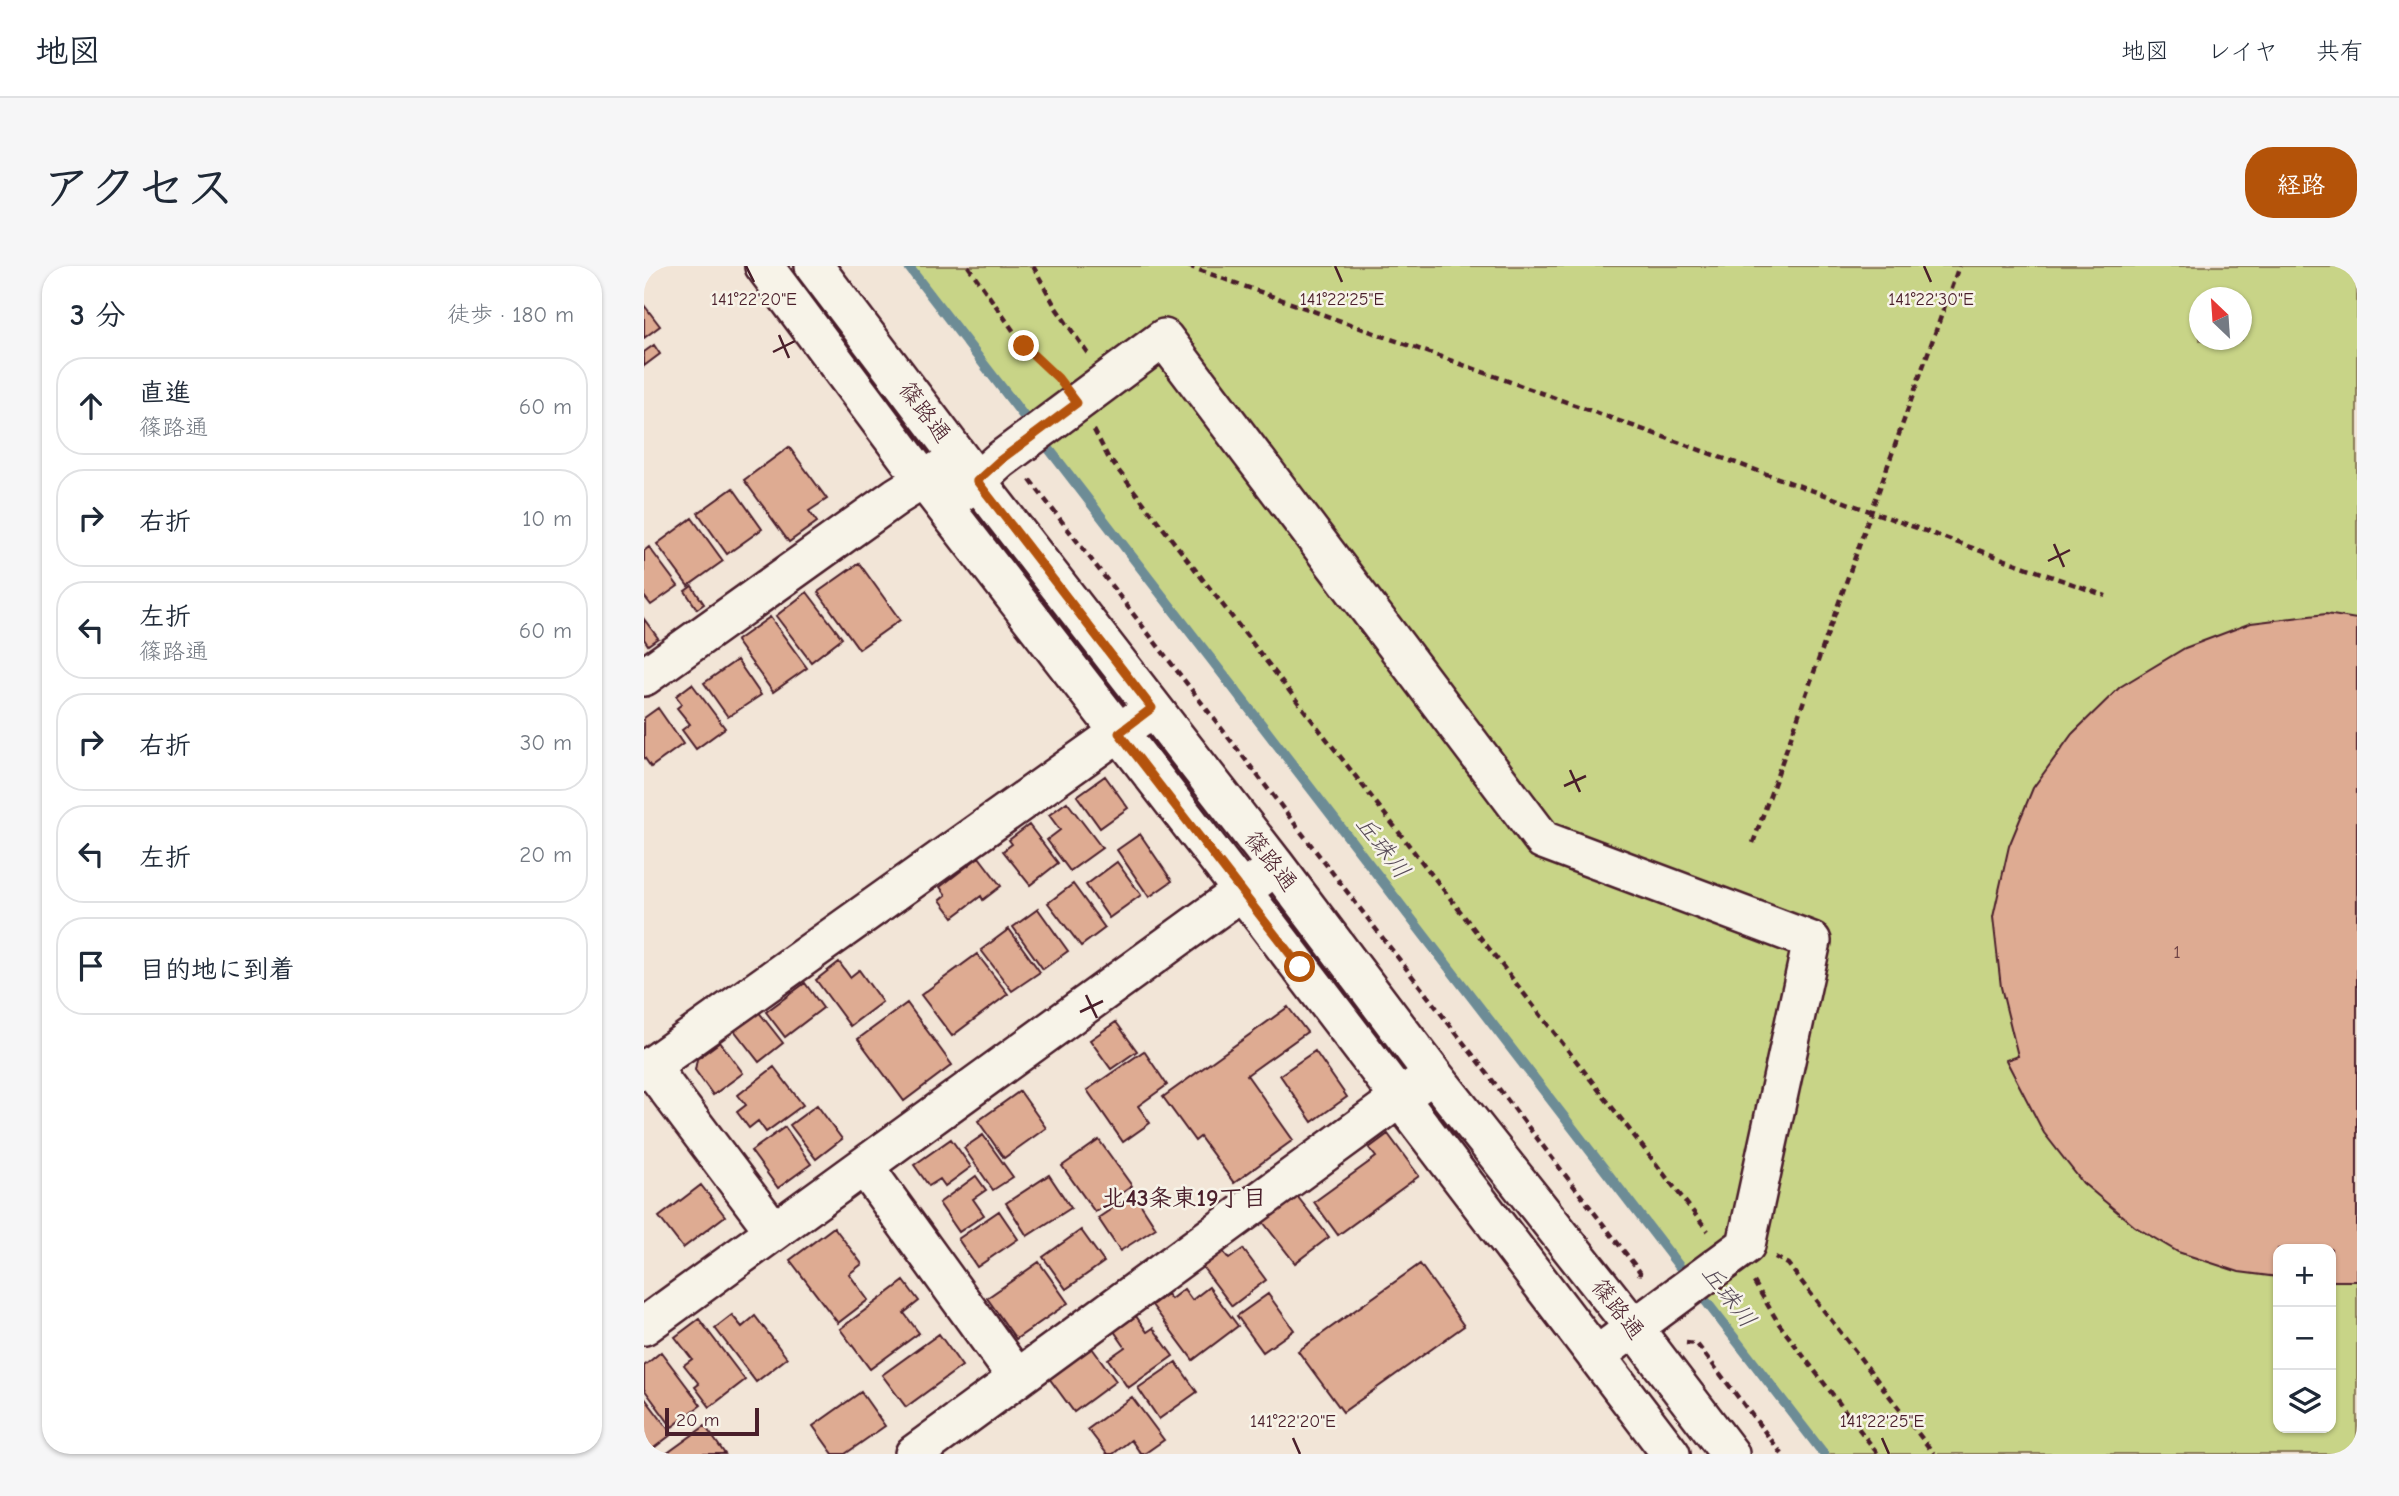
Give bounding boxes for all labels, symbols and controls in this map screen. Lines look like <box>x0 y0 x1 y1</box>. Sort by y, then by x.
text: 地図 <box>35 32 101 70</box>
text: 地図 <box>2121 37 2169 65</box>
text: レイヤ <box>2207 37 2278 65</box>
text: 共有 <box>2316 37 2364 65</box>
button: 経路 <box>2245 147 2357 218</box>
text: アクセス <box>42 160 235 216</box>
north arrow <box>2189 287 2252 350</box>
text: 141°22'20"E <box>711 289 797 310</box>
text: 141°22'25"E <box>1300 289 1384 310</box>
text: 141°22'30"E <box>1888 289 1974 310</box>
text: 3 分 <box>70 298 125 333</box>
text: 徒歩 · 180 m <box>447 301 574 328</box>
route end <box>1008 330 1039 361</box>
street label: 篠路通 <box>893 376 957 448</box>
text: 直進 <box>139 378 191 408</box>
icon: ahead <box>72 387 110 425</box>
text: 60 m <box>519 393 572 420</box>
text: 篠路通 <box>139 414 208 441</box>
icon: right <box>72 499 110 537</box>
text: 10 m <box>522 505 572 532</box>
text: 右折 <box>139 507 191 537</box>
text: 左折 <box>139 602 191 632</box>
icon: left <box>72 611 110 649</box>
text: 60 m <box>519 617 572 644</box>
text: 篠路通 <box>139 638 208 665</box>
icon: right <box>72 723 110 761</box>
text: 30 m <box>520 729 572 756</box>
text: 右折 <box>139 731 191 761</box>
water label: 丘珠川 <box>1350 810 1416 884</box>
street label: 篠路通 <box>1239 826 1303 896</box>
icon: left <box>72 835 110 873</box>
text: 20 m <box>519 841 572 868</box>
text: 左折 <box>139 843 191 873</box>
house number: 1 <box>2173 941 2181 963</box>
icon: arrive <box>72 947 110 985</box>
route start <box>1284 951 1315 982</box>
text: 目的地に到着 <box>139 955 295 985</box>
district label: 北43条東19丁目 <box>1101 1184 1267 1212</box>
map controls <box>2273 1244 2336 1433</box>
button: + <box>2273 1244 2336 1307</box>
water label: 丘珠川 <box>1696 1259 1762 1333</box>
street label: 篠路通 <box>1586 1274 1650 1344</box>
button: − <box>2273 1307 2336 1370</box>
button: layers <box>2273 1370 2336 1433</box>
scale bar <box>665 1405 760 1437</box>
text: 20 m <box>676 1409 720 1431</box>
text: 141°22'20"E <box>1250 1411 1336 1432</box>
text: 141°22'25"E <box>1840 1411 1924 1432</box>

